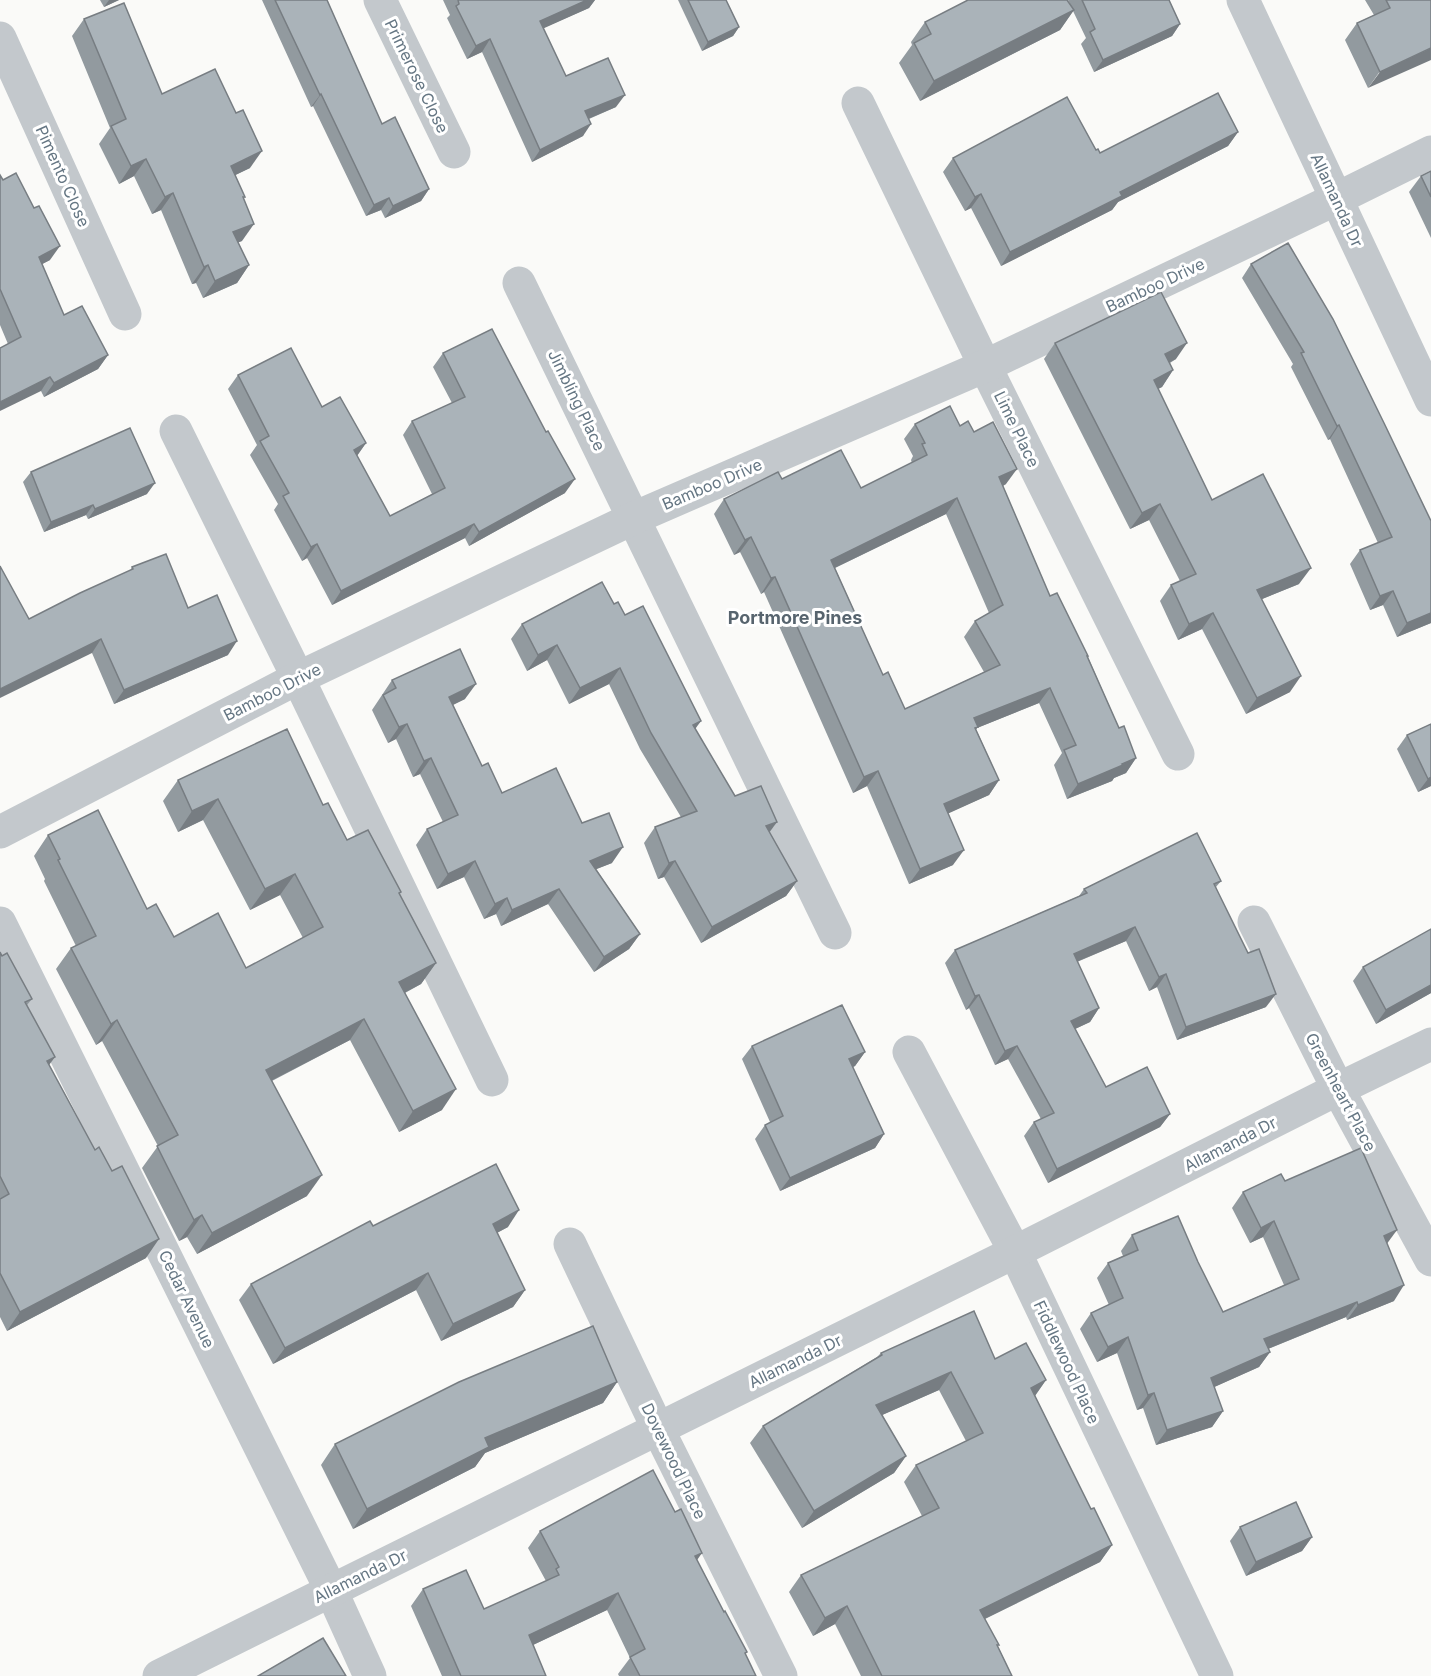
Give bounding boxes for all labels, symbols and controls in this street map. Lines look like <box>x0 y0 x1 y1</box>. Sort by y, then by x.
street label: Primerose Close <box>381 16 453 136</box>
street label: Pimento Close <box>32 122 94 230</box>
street label: Allamanda Dr <box>1307 150 1367 250</box>
street label: Bamboo Drive <box>1102 253 1208 317</box>
street label: Jimbling Place <box>544 346 610 454</box>
street label: Lime Place <box>990 388 1044 470</box>
street label: Bamboo Drive <box>659 454 765 514</box>
district label: Portmore Pines <box>728 607 862 628</box>
street label: Bamboo Drive <box>220 659 324 725</box>
street label: Greenheart Place <box>1301 1029 1381 1155</box>
street label: Allamanda Dr <box>1180 1112 1280 1176</box>
street label: Cedar Avenue <box>155 1247 219 1351</box>
street label: Fiddlewood Place <box>1030 1297 1104 1427</box>
street label: Allamanda Dr <box>745 1330 845 1392</box>
street label: Dovewood Place <box>637 1400 711 1522</box>
street label: Allamanda Dr <box>310 1545 410 1607</box>

